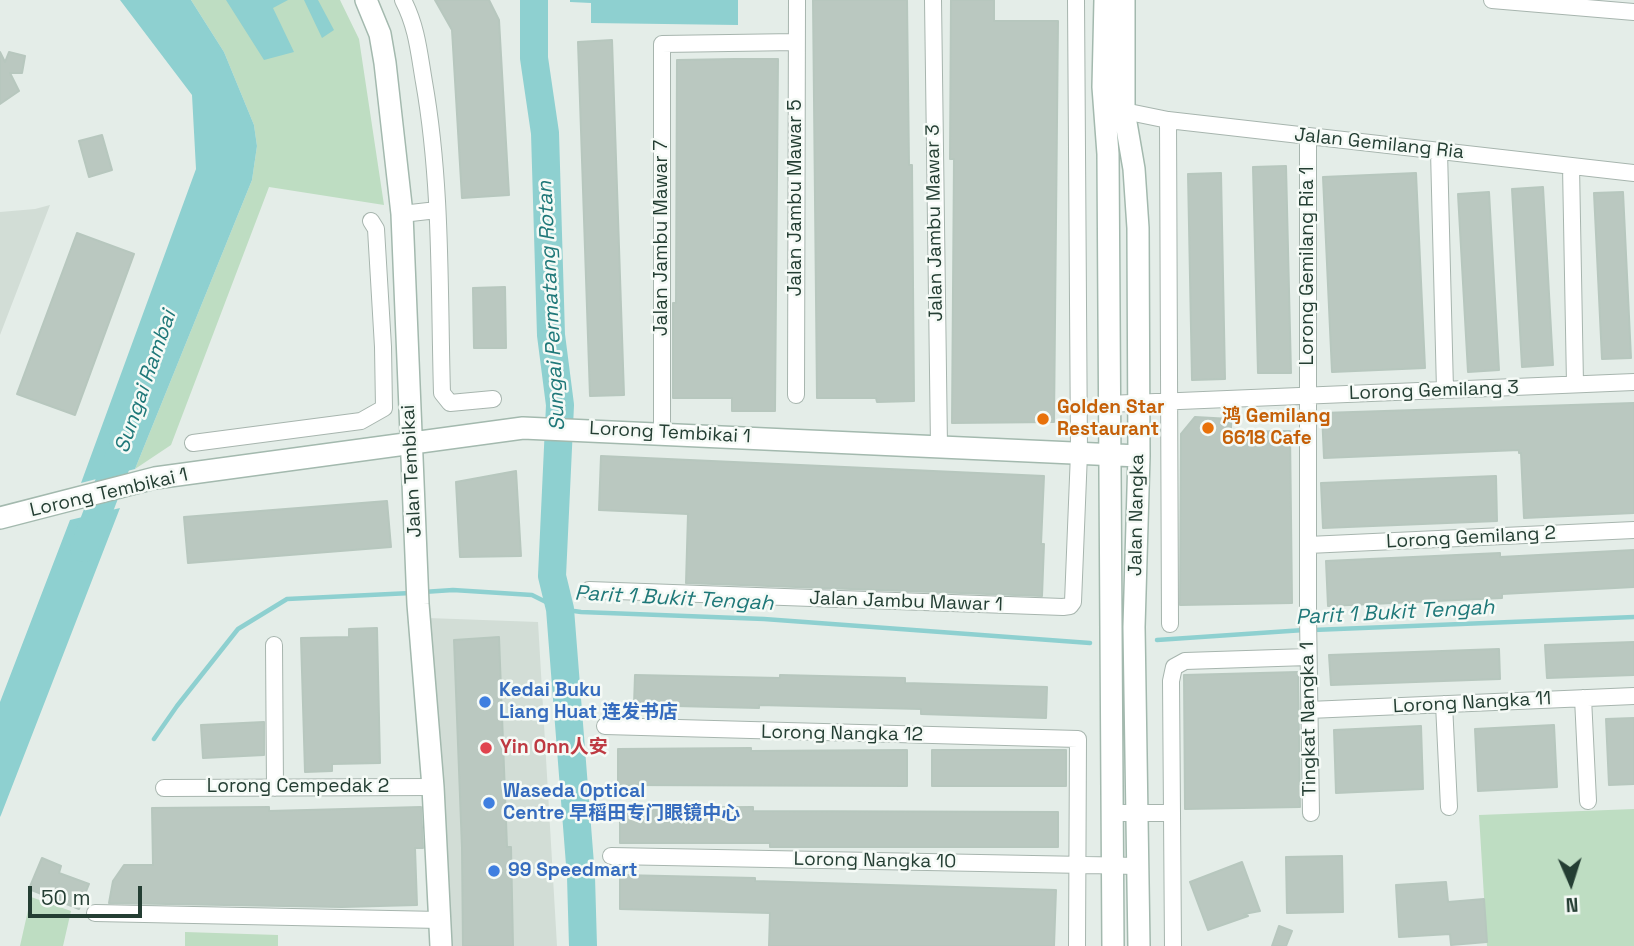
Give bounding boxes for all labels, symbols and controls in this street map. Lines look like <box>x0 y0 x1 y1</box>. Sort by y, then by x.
street label: Jalan Jambu Mawar 5 <box>785 99 807 297</box>
street label: Jalan Jambu Mawar 3 <box>922 124 948 322</box>
street label: Jalan Gemilang Ria <box>1293 124 1465 164</box>
street label: Jalan Jambu Mawar 7 <box>651 140 673 336</box>
street label: Lorong Gemilang Ria 1 <box>1297 167 1319 365</box>
water label: Sungai Permatang Rotan <box>533 180 571 432</box>
water label: Sungai Rambai <box>110 308 182 456</box>
street label: Lorong Gemilang 3 <box>1349 377 1519 405</box>
place label: Golden Star Restaurant <box>1057 397 1165 441</box>
street label: Jalan Tembikai <box>397 404 427 538</box>
place label: 鸿 Gemilang 6618 Cafe <box>1222 406 1331 450</box>
marker: Golden Star Restaurant <box>1035 411 1051 427</box>
street label: Lorong Tembikai 1 <box>589 417 751 449</box>
marker: 鸿 Gemilang 6618 Cafe <box>1200 420 1216 436</box>
street label: Jalan Nangka <box>1125 454 1149 576</box>
street label: Lorong Tembikai 1 <box>28 464 190 522</box>
street label: Lorong Gemilang 2 <box>1386 522 1556 554</box>
water label: Parit 1 Bukit Tengah <box>574 581 774 617</box>
street label: Jalan Jambu Mawar 1 <box>809 587 1003 617</box>
water label: Parit 1 Bukit Tengah <box>1295 595 1495 631</box>
street label: Tingkat Nangka 1 <box>1296 642 1322 796</box>
place label: Kedai Buku Liang Huat 连发书店 <box>499 680 678 724</box>
street label: Lorong Nangka 11 <box>1392 687 1552 719</box>
marker: Kedai Buku Liang Huat 连发书店 <box>477 694 493 710</box>
street label: Lorong Nangka 12 <box>761 721 923 747</box>
place label: Yin Onn人安 <box>500 737 608 759</box>
marker: Yin Onn人安 <box>478 740 494 756</box>
street label: Lorong Cempedak 2 <box>207 776 389 798</box>
place label: Waseda Optical Centre 早稻田专门眼镜中心 <box>503 781 740 825</box>
marker: Waseda Optical Centre 早稻田专门眼镜中心 <box>481 795 497 811</box>
street label: Lorong Nangka 10 <box>793 848 957 874</box>
north arrow <box>1536 848 1606 918</box>
place label: 99 Speedmart <box>508 860 637 882</box>
marker: 99 Speedmart <box>486 863 502 879</box>
scale bar <box>32 872 145 916</box>
text: 50 m <box>41 884 91 911</box>
text: N <box>1565 892 1579 917</box>

